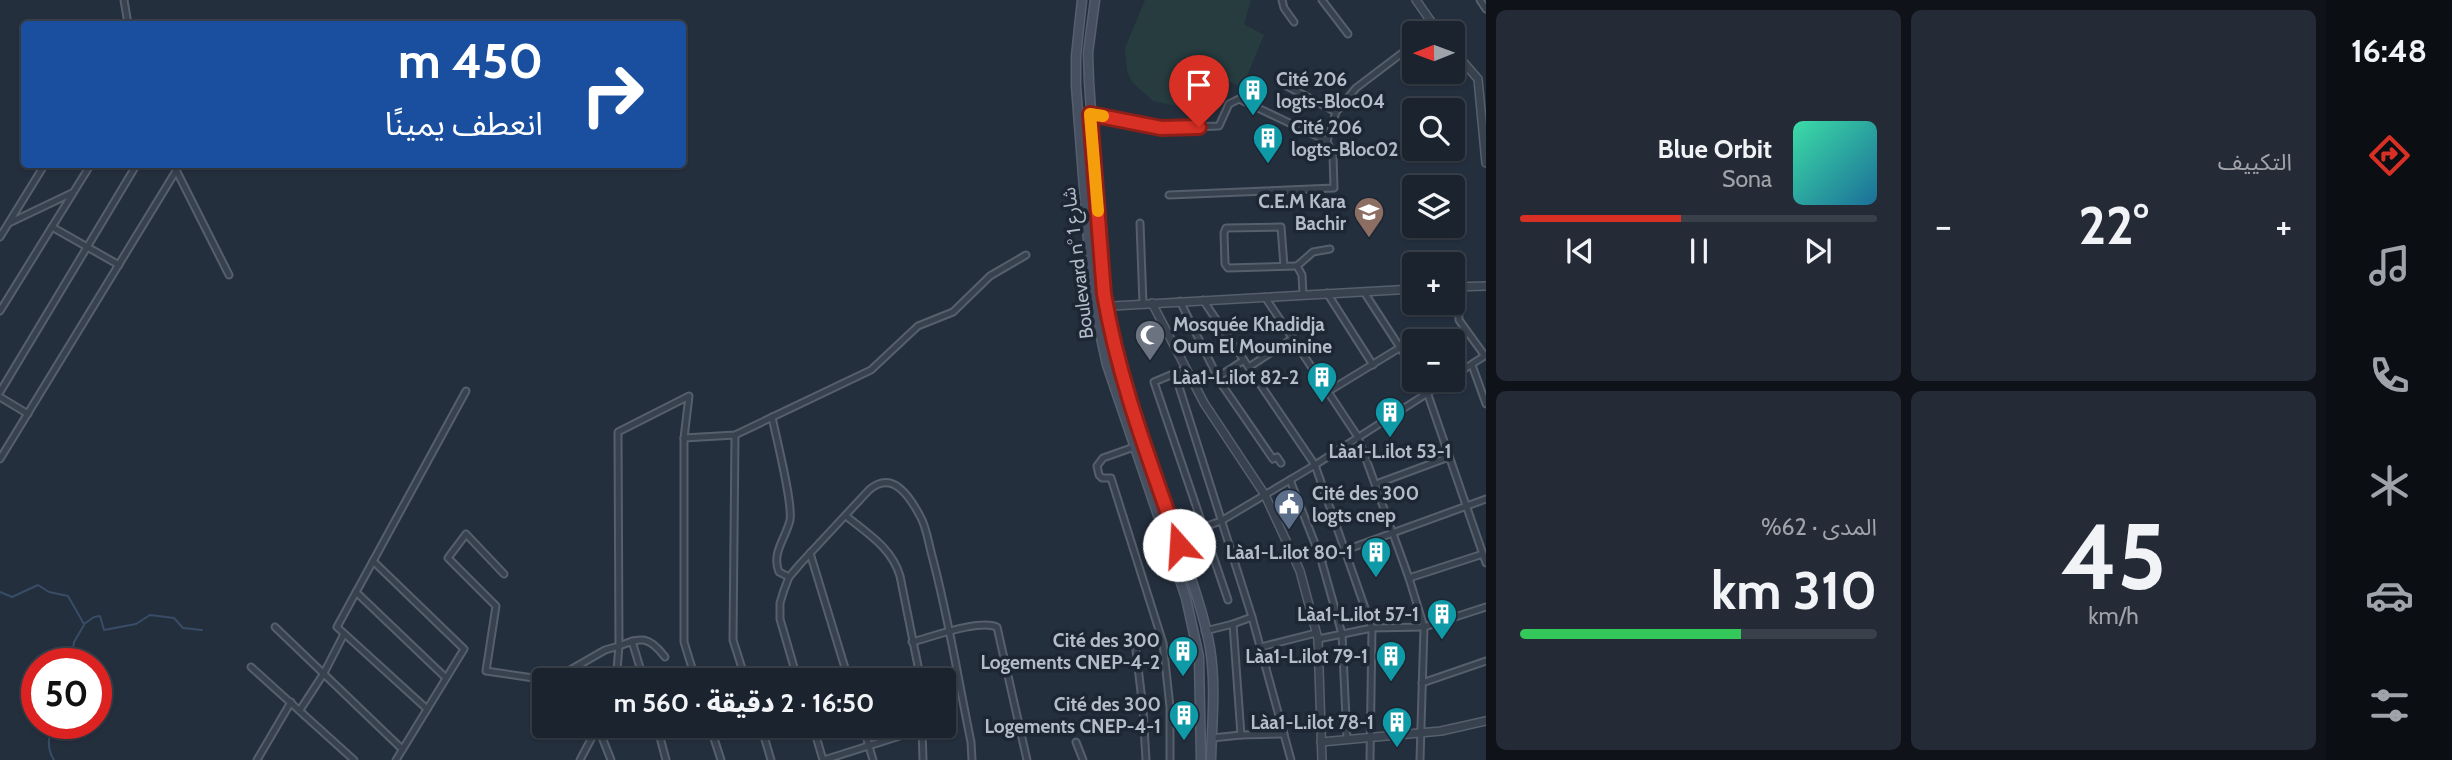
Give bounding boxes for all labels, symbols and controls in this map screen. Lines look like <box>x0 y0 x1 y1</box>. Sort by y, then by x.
north arrow <box>1402 21 1465 84</box>
map controls <box>1402 21 1465 392</box>
text: 450 m <box>398 31 543 90</box>
text: 16:48 <box>2351 31 2427 70</box>
icon: right <box>567 49 658 140</box>
pin <box>1169 55 1229 127</box>
icon: arrive <box>1180 66 1218 104</box>
place label: Cité 206 logts-Bloc04 <box>1276 68 1385 113</box>
building icon: Cité 206 logts-Bloc04 <box>1236 73 1270 117</box>
button: search <box>1402 98 1465 161</box>
text: انعطف يمينًا <box>385 104 543 143</box>
place label: Cité 206 logts-Bloc02 <box>1291 116 1398 161</box>
building icon: Cité 206 logts-Bloc02 <box>1251 121 1285 165</box>
icon: directions <box>2365 131 2414 180</box>
text: Blue Orbit <box>1657 133 1772 165</box>
text: التكييف <box>2218 148 2292 176</box>
text: Sona <box>1722 165 1772 193</box>
button: layers <box>1402 175 1465 238</box>
street label: Boulevard n° شارع 1 <box>1057 186 1100 340</box>
place label: C.E.M Kara Bachir <box>1258 190 1347 235</box>
text: 22° <box>2078 194 2149 257</box>
school or university icon: C.E.M Kara Bachir <box>1352 195 1386 239</box>
text: − <box>1935 202 1952 249</box>
text: + <box>2275 202 2292 249</box>
icon: previous <box>1561 232 1599 270</box>
icon: pause <box>1680 232 1718 270</box>
icon: next <box>1799 232 1837 270</box>
icon: music <box>2365 241 2414 290</box>
button: + <box>1402 252 1465 315</box>
place label: Mosquée Khadidja Oum El Mouminine <box>1173 313 1332 358</box>
mosque icon: Mosquée Khadidja Oum El Mouminine <box>1133 318 1167 362</box>
button: − <box>1402 329 1465 392</box>
icon: phone <box>2365 351 2414 400</box>
building icon: Làa1-L.ilot 82-2 <box>1305 360 1339 404</box>
place label: Làa1-L.ilot 82-2 <box>1172 366 1299 389</box>
building icon: Làa1-L.ilot 53-1 <box>1373 395 1407 439</box>
place label: Làa1-L.ilot 53-1 <box>1329 440 1451 463</box>
icon: climate <box>2365 461 2414 510</box>
place label: Cité des 300 logts cnep <box>1312 482 1419 527</box>
public building icon: Cité des 300 logts cnep <box>1272 487 1306 531</box>
text: 45 <box>2061 501 2166 612</box>
position arrow <box>1142 508 1216 582</box>
text: المدى · 62% <box>1761 513 1877 541</box>
building icon: Làa1-L.ilot 80-1 <box>1359 535 1393 579</box>
place label: Làa1-L.ilot 80-1 <box>1226 541 1353 564</box>
text: 310 km <box>1711 559 1877 622</box>
icon: car <box>2365 571 2414 620</box>
building icon: Làa1-L.ilot 57-1 <box>1425 597 1459 641</box>
text: km/h <box>2088 602 2139 630</box>
place label: Làa1-L.ilot 57-1 <box>1297 603 1419 626</box>
place label: Cité des 300 Logements CNEP-4-2 <box>980 629 1160 674</box>
building icon: Cité des 300 Logements CNEP-4-2 <box>1166 634 1200 678</box>
building icon: Làa1-L.ilot 79-1 <box>1374 639 1408 683</box>
place label: Làa1-L.ilot 79-1 <box>1245 645 1368 668</box>
speed limit sign: 50 <box>21 648 112 739</box>
icon: filters <box>2365 681 2414 730</box>
text: 16:50 · 2 دقيقة · 560 m <box>614 687 874 719</box>
place label: Cité des 300 Logements CNEP-4-1 <box>984 693 1161 738</box>
building icon: Cité des 300 Logements CNEP-4-1 <box>1167 698 1201 742</box>
building icon: Làa1-L.ilot 78-1 <box>1380 705 1414 749</box>
place label: Làa1-L.ilot 78-1 <box>1250 711 1374 734</box>

